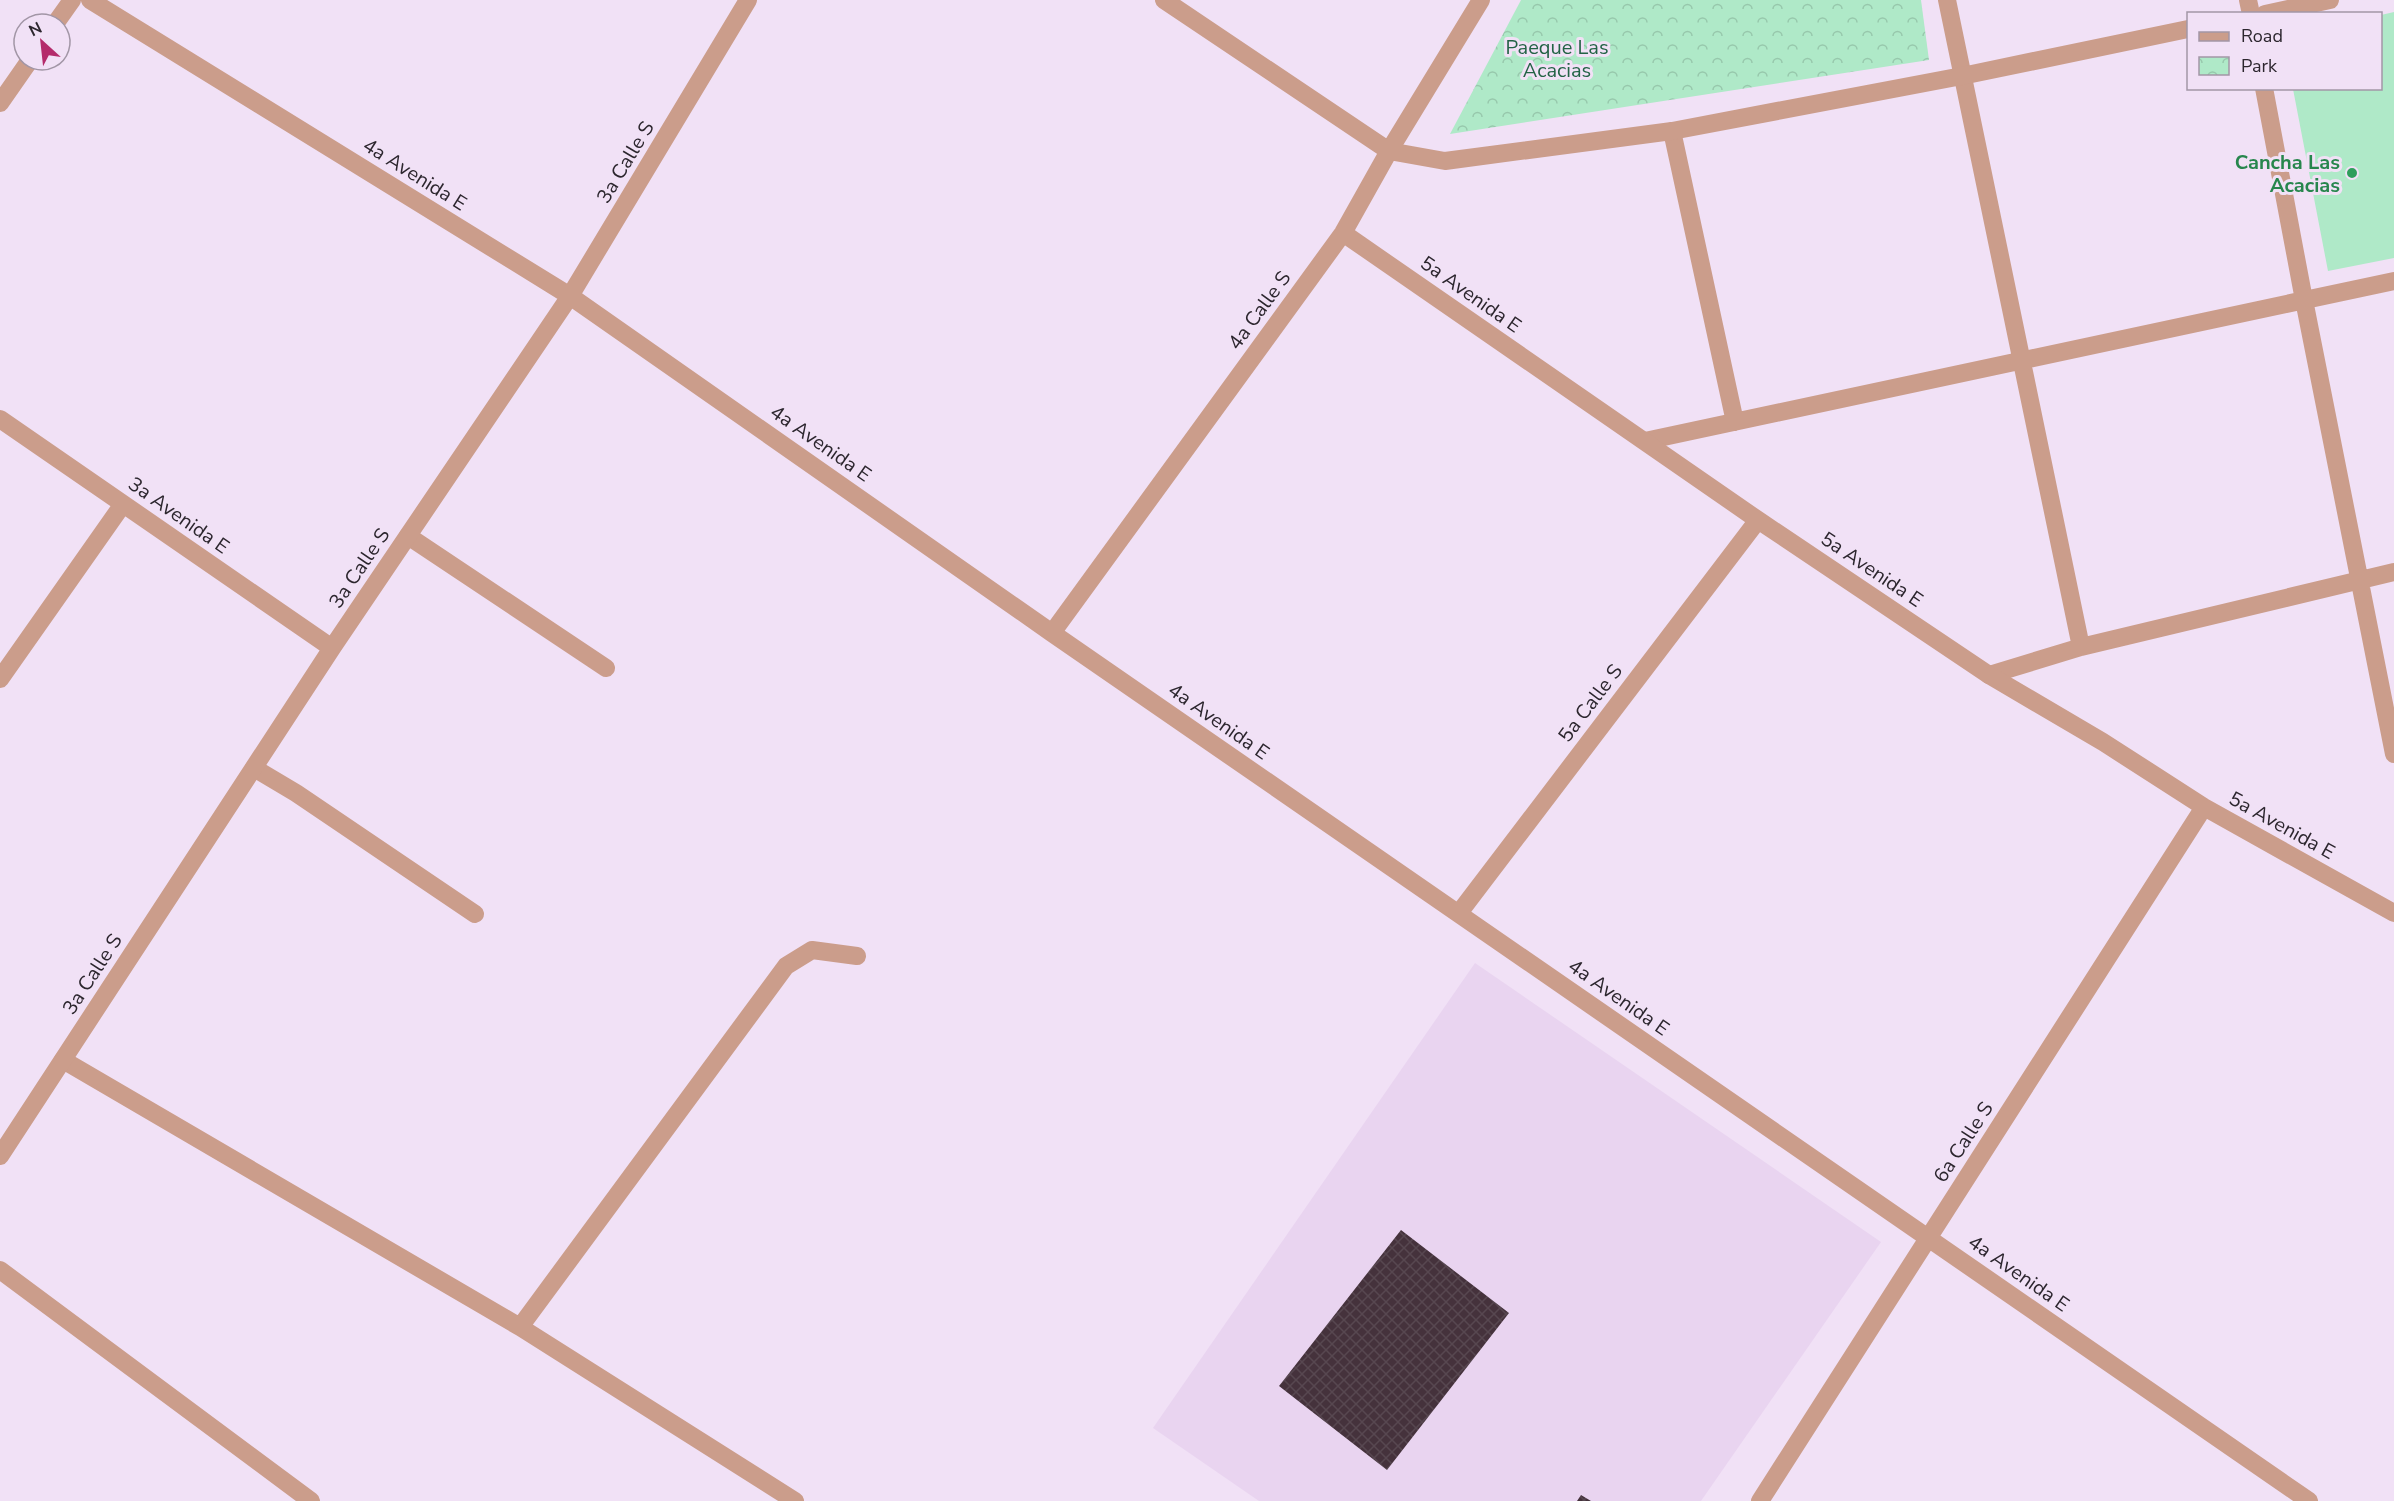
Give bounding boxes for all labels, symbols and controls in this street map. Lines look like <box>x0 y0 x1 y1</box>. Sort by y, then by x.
north arrow <box>12 12 72 72</box>
legend <box>2187 12 2382 90</box>
text: N <box>25 17 46 42</box>
text: Road <box>2241 24 2283 48</box>
park label: Paeque Las Acacias <box>1505 34 1609 84</box>
text: Park <box>2241 54 2278 78</box>
street label: 3a Calle S <box>590 116 661 208</box>
street label: 4a Avenida E <box>358 132 472 217</box>
place label: Cancha Las Acacias <box>2235 149 2340 199</box>
marker: Cancha Las Acacias <box>2345 166 2359 180</box>
street label: 5a Avenida E <box>1415 250 1527 339</box>
street label: 4a Calle S <box>1222 265 1297 355</box>
street label: 4a Avenida E <box>765 399 877 488</box>
street label: 3a Avenida E <box>123 471 235 560</box>
street label: 3a Calle S <box>323 523 396 614</box>
street label: 5a Avenida E <box>1815 525 1928 614</box>
street label: 5a Calle S <box>1552 659 1629 748</box>
street label: 4a Avenida E <box>1163 677 1275 766</box>
street label: 5a Avenida E <box>2224 785 2340 866</box>
street label: 3a Calle S <box>56 929 129 1020</box>
street label: 4a Avenida E <box>1563 953 1675 1042</box>
street label: 6a Calle S <box>1927 1097 2000 1188</box>
street label: 4a Avenida E <box>1963 1229 2075 1318</box>

